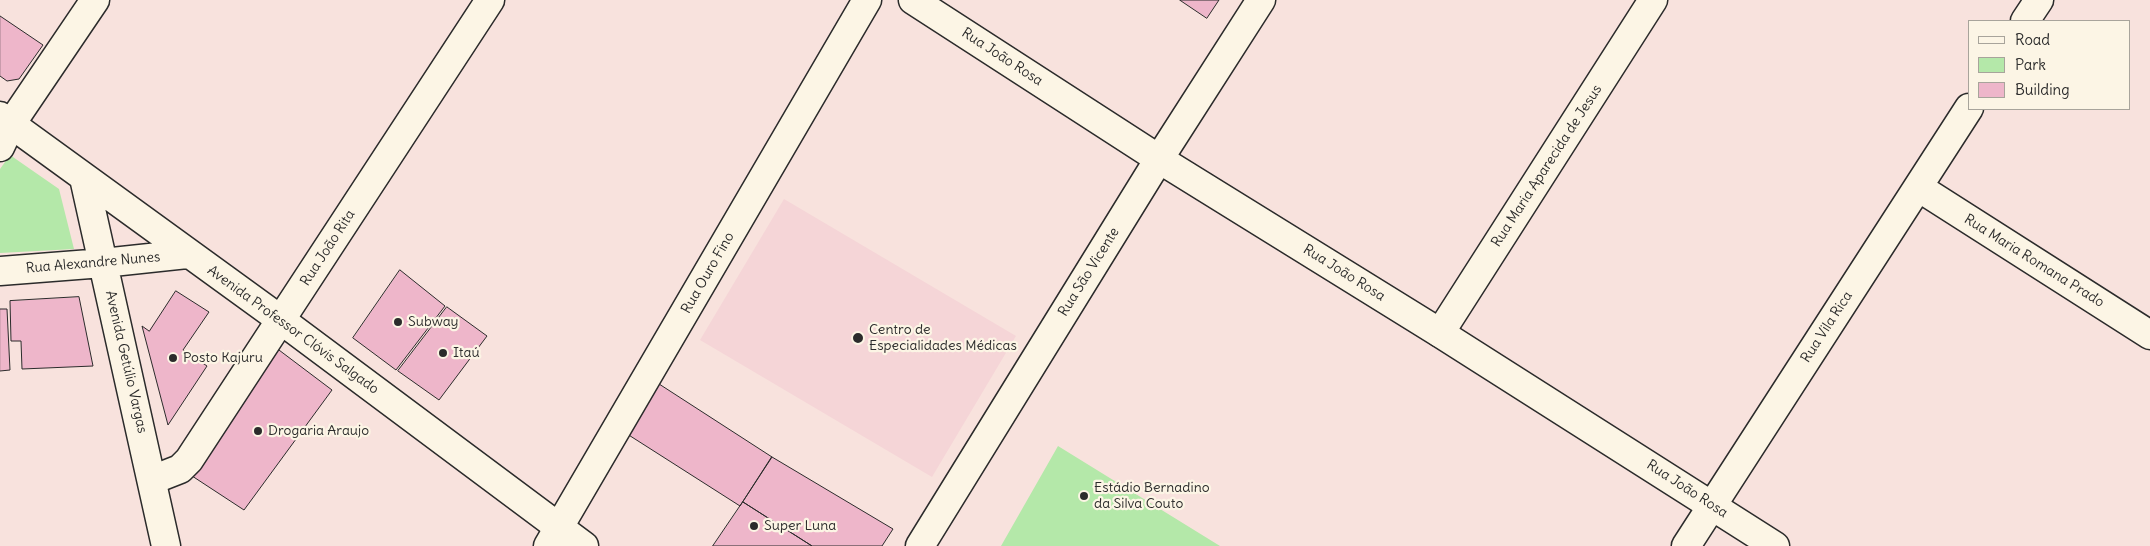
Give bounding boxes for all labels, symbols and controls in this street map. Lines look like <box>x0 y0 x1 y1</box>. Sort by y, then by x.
legend <box>1968 20 2130 110</box>
street label: Rua João Rosa <box>958 25 1046 89</box>
text: Road <box>2015 30 2050 49</box>
text: Park <box>2015 55 2046 74</box>
text: Building <box>2015 80 2070 99</box>
street label: Rua Maria Aparecida de Jesus <box>1488 82 1606 250</box>
street label: Rua João Rita <box>297 207 359 289</box>
street label: Rua Maria Romana Prado <box>1961 211 2107 311</box>
street label: Rua São Vicente <box>1055 224 1123 320</box>
street label: Rua Ouro Fino <box>678 229 738 317</box>
street label: Rua João Rosa <box>1300 241 1388 305</box>
street label: Rua Alexandre Nunes <box>25 249 161 277</box>
street label: Avenida Professor Clóvis Salgado <box>204 262 382 398</box>
street label: Rua Vila Rica <box>1798 288 1856 366</box>
street label: Avenida Getúlio Vargas <box>101 289 151 435</box>
place label: Subway <box>408 314 459 330</box>
marker: Subway <box>392 316 404 328</box>
place label: Centro de Especialidades Médicas <box>869 322 1017 354</box>
marker: Centro de Especialidades Médicas <box>851 331 865 345</box>
place label: Itaú <box>453 345 480 361</box>
marker: Itaú <box>437 347 449 359</box>
place label: Posto Kajuru <box>183 350 263 366</box>
marker: Posto Kajuru <box>167 352 179 364</box>
place label: Drogaria Araujo <box>268 423 369 439</box>
marker: Drogaria Araujo <box>252 425 264 437</box>
street label: Rua João Rosa <box>1643 457 1731 521</box>
place label: Estádio Bernadino da Silva Couto <box>1094 480 1210 512</box>
marker: Estádio Bernadino da Silva Couto <box>1078 490 1090 502</box>
place label: Super Luna <box>764 518 836 534</box>
marker: Super Luna <box>748 520 760 532</box>

